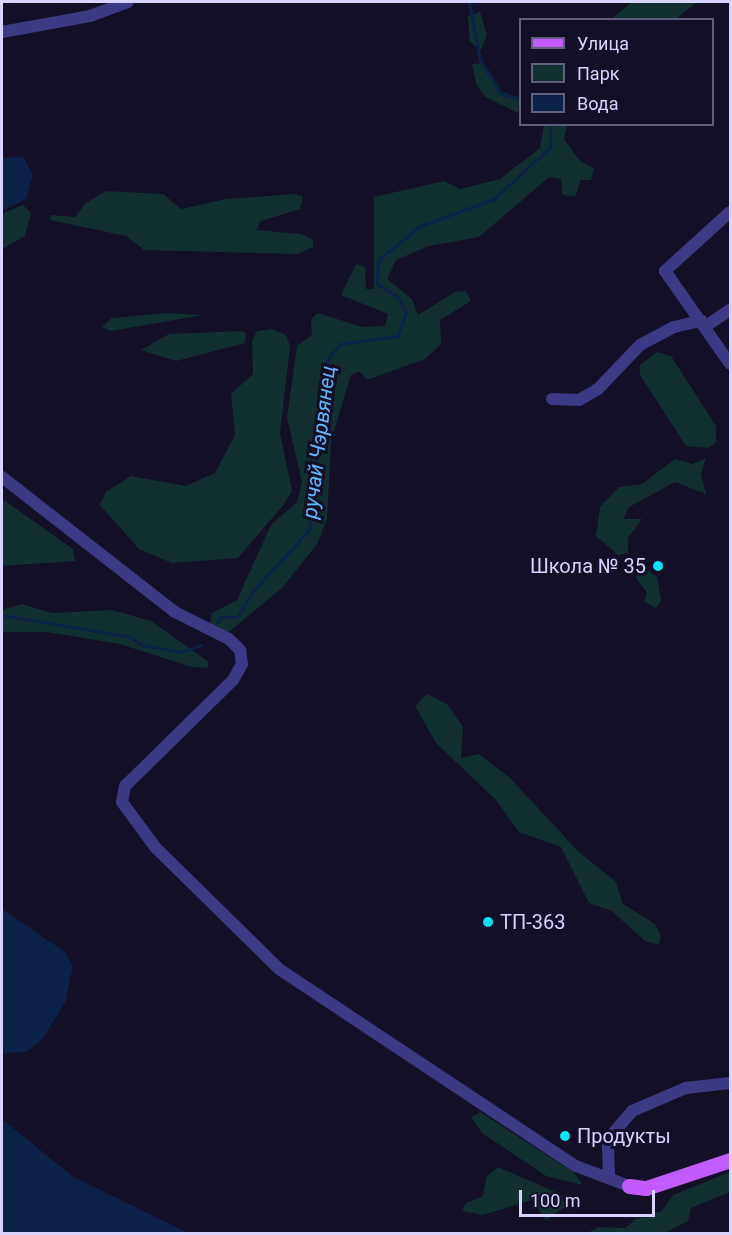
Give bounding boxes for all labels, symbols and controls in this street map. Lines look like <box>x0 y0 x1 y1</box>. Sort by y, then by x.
legend <box>519 18 714 126</box>
text: Улица <box>577 33 629 54</box>
text: Парк <box>577 63 619 84</box>
text: Вода <box>577 93 619 114</box>
water label: ручай Чэрвянец <box>297 364 341 520</box>
place label: Школа № 35 <box>530 554 646 578</box>
marker: Школа № 35 <box>651 559 665 573</box>
place label: ТП-363 <box>500 910 565 934</box>
marker: ТП-363 <box>481 915 495 929</box>
place label: Продукты <box>577 1124 671 1148</box>
marker: Продукты <box>558 1129 572 1143</box>
scale bar <box>522 1178 658 1216</box>
text: 100 m <box>530 1190 581 1211</box>

